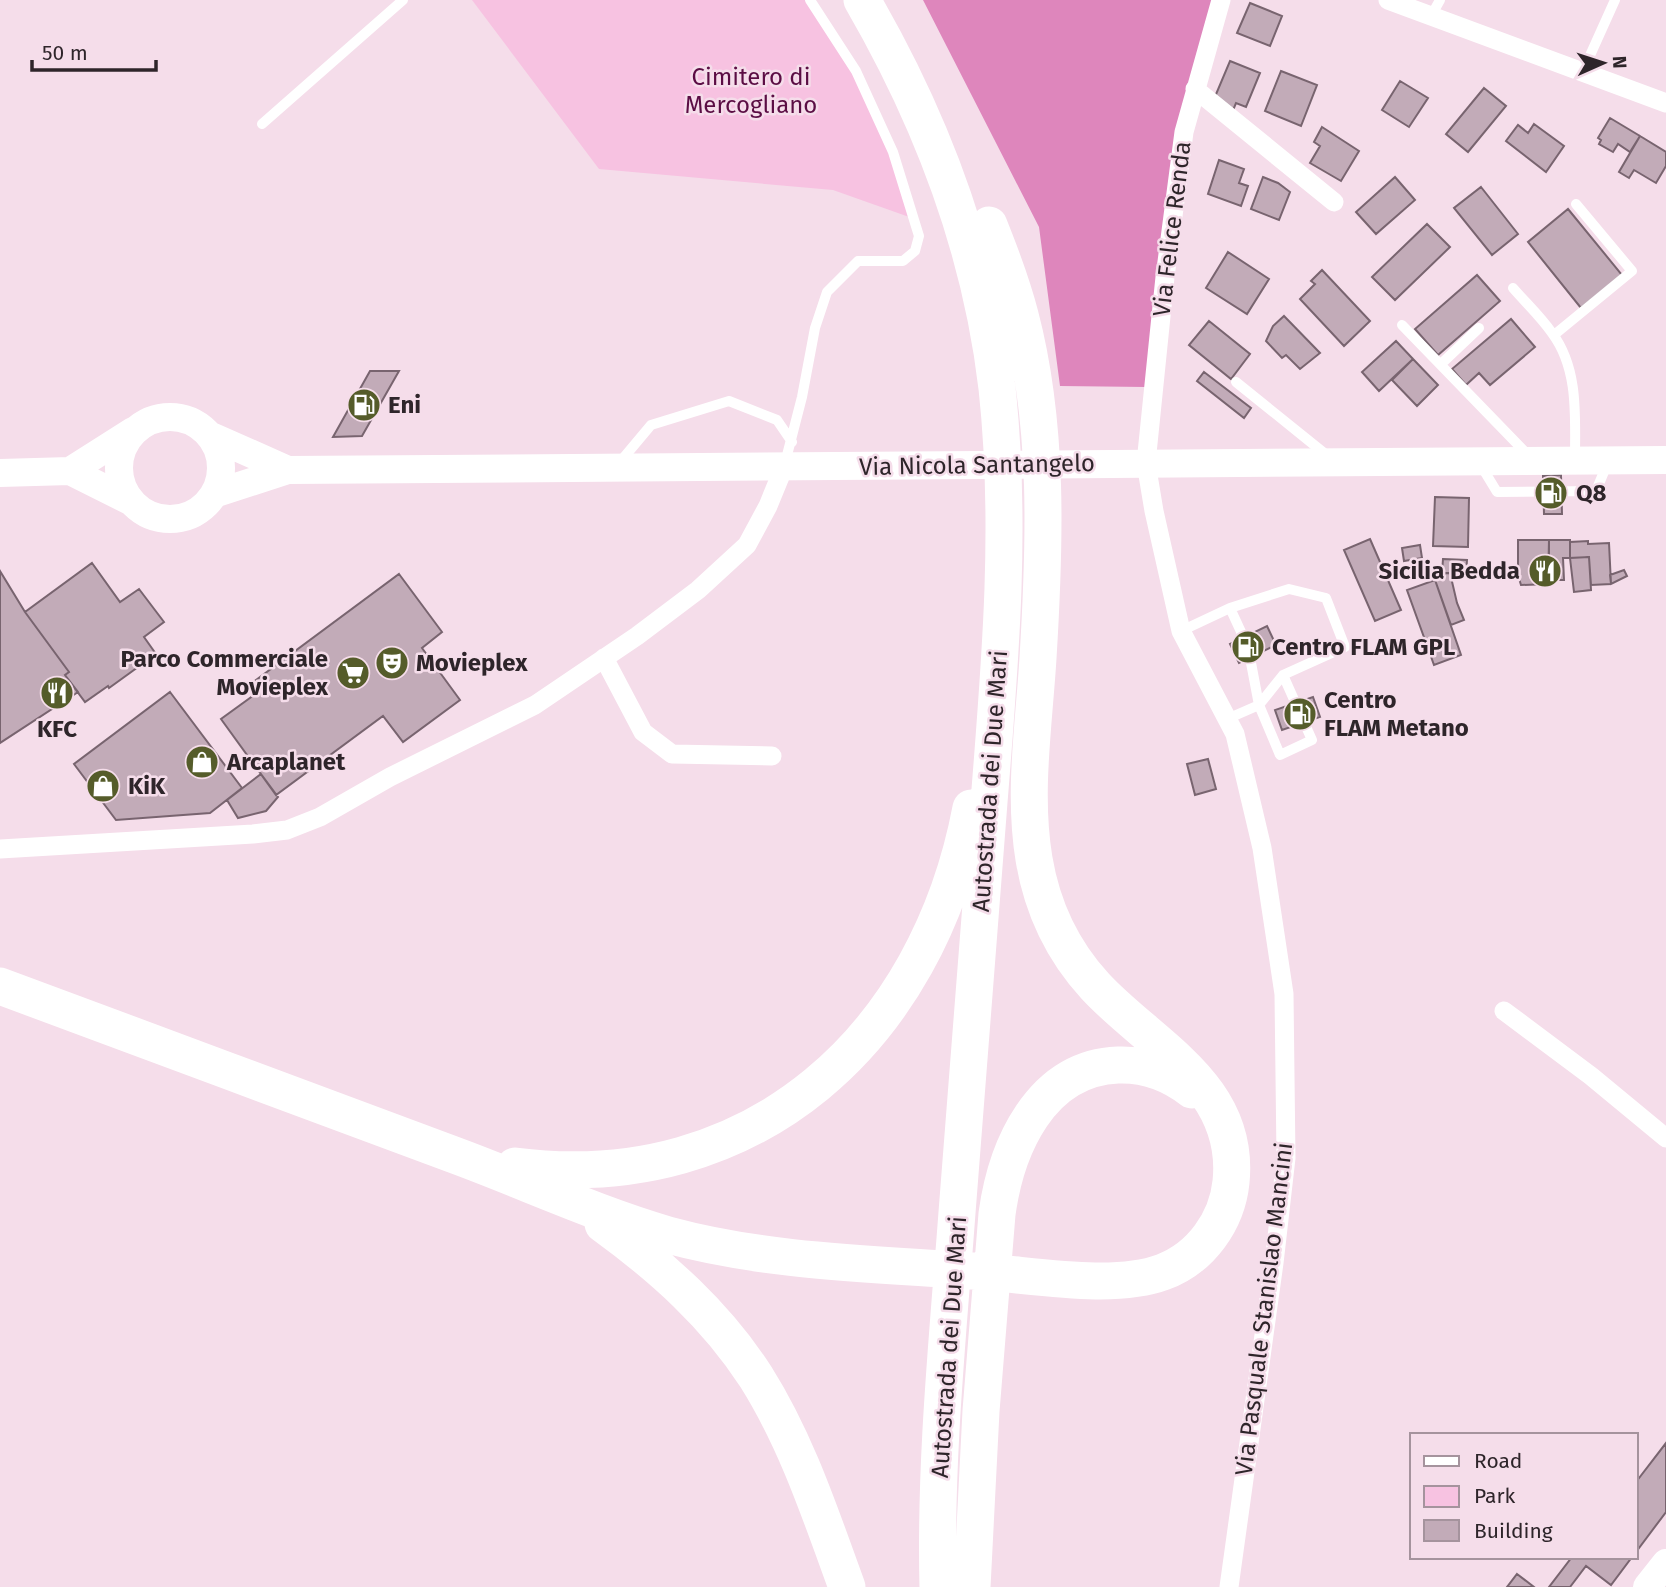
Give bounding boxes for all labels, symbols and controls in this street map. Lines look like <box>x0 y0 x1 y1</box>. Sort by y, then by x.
scale bar <box>32 28 156 72</box>
north arrow <box>1568 28 1638 98</box>
text: 50 m <box>42 40 88 66</box>
text: N <box>1608 55 1631 69</box>
park label: Cimitero di Mercogliano <box>685 63 817 119</box>
street label: Via Felice Renda <box>1147 140 1197 318</box>
fuel station icon: Eni <box>345 386 383 424</box>
place label: Eni <box>388 391 421 419</box>
street label: Via Nicola Santangelo <box>859 449 1095 481</box>
fuel station icon: Q8 <box>1532 474 1570 512</box>
place label: Q8 <box>1576 479 1607 507</box>
restaurant icon: Sicilia Bedda <box>1526 552 1564 590</box>
place label: Sicilia Bedda <box>1378 557 1520 585</box>
fuel station icon: Centro FLAM GPL <box>1229 628 1267 666</box>
place label: Centro FLAM GPL <box>1272 633 1455 661</box>
theatre icon: Movieplex <box>373 644 411 682</box>
place label: Parco Commerciale Movieplex <box>121 645 329 701</box>
place label: Movieplex <box>416 649 528 677</box>
street label: Autostrada dei Due Mari <box>967 649 1013 913</box>
supermarket icon: Parco Commerciale Movieplex <box>334 654 372 692</box>
restaurant icon: KFC <box>38 674 76 712</box>
place label: Centro FLAM Metano <box>1324 686 1469 742</box>
fuel station icon: Centro FLAM Metano <box>1281 695 1319 733</box>
place label: KFC <box>37 715 77 743</box>
shop icon: Arcaplanet <box>183 743 221 781</box>
place label: Arcaplanet <box>226 748 346 776</box>
shop icon: KiK <box>84 767 122 805</box>
place label: KiK <box>128 772 166 800</box>
street label: Via Pasquale Stanislao Mancini <box>1230 1141 1298 1477</box>
street label: Autostrada dei Due Mari <box>926 1215 972 1479</box>
legend <box>1410 1433 1638 1559</box>
text: Road <box>1474 1448 1522 1474</box>
text: Park <box>1474 1483 1516 1509</box>
text: Building <box>1474 1518 1553 1544</box>

